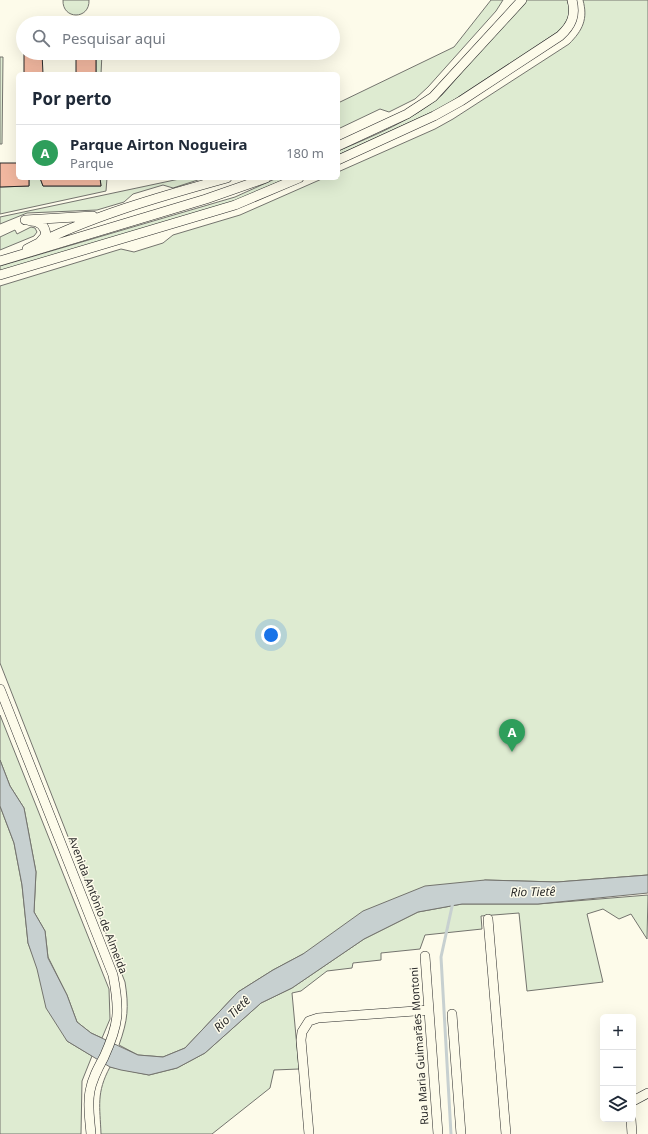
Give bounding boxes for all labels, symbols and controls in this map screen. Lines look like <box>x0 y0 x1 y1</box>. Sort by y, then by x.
search box <box>16 16 340 60</box>
icon: search <box>30 27 52 49</box>
text: Pesquisar aqui <box>62 28 166 48</box>
text: Por perto <box>32 87 112 110</box>
text: Parque Airton Nogueira <box>70 134 248 154</box>
text: A <box>41 144 50 162</box>
text: 180 m <box>286 144 324 162</box>
text: Parque <box>70 154 114 172</box>
your location <box>261 625 281 645</box>
pin: A <box>499 719 525 752</box>
street label: Avenida Antônio de Almeida <box>65 834 132 976</box>
water label: Rio Tietê <box>510 883 556 900</box>
street label: Rua Maria Guimarães Montoni <box>406 967 431 1125</box>
water label: Rio Tietê <box>210 992 254 1035</box>
map controls <box>600 1014 636 1122</box>
button: + <box>600 1014 636 1050</box>
button: − <box>600 1050 636 1086</box>
button: layers <box>600 1086 636 1122</box>

